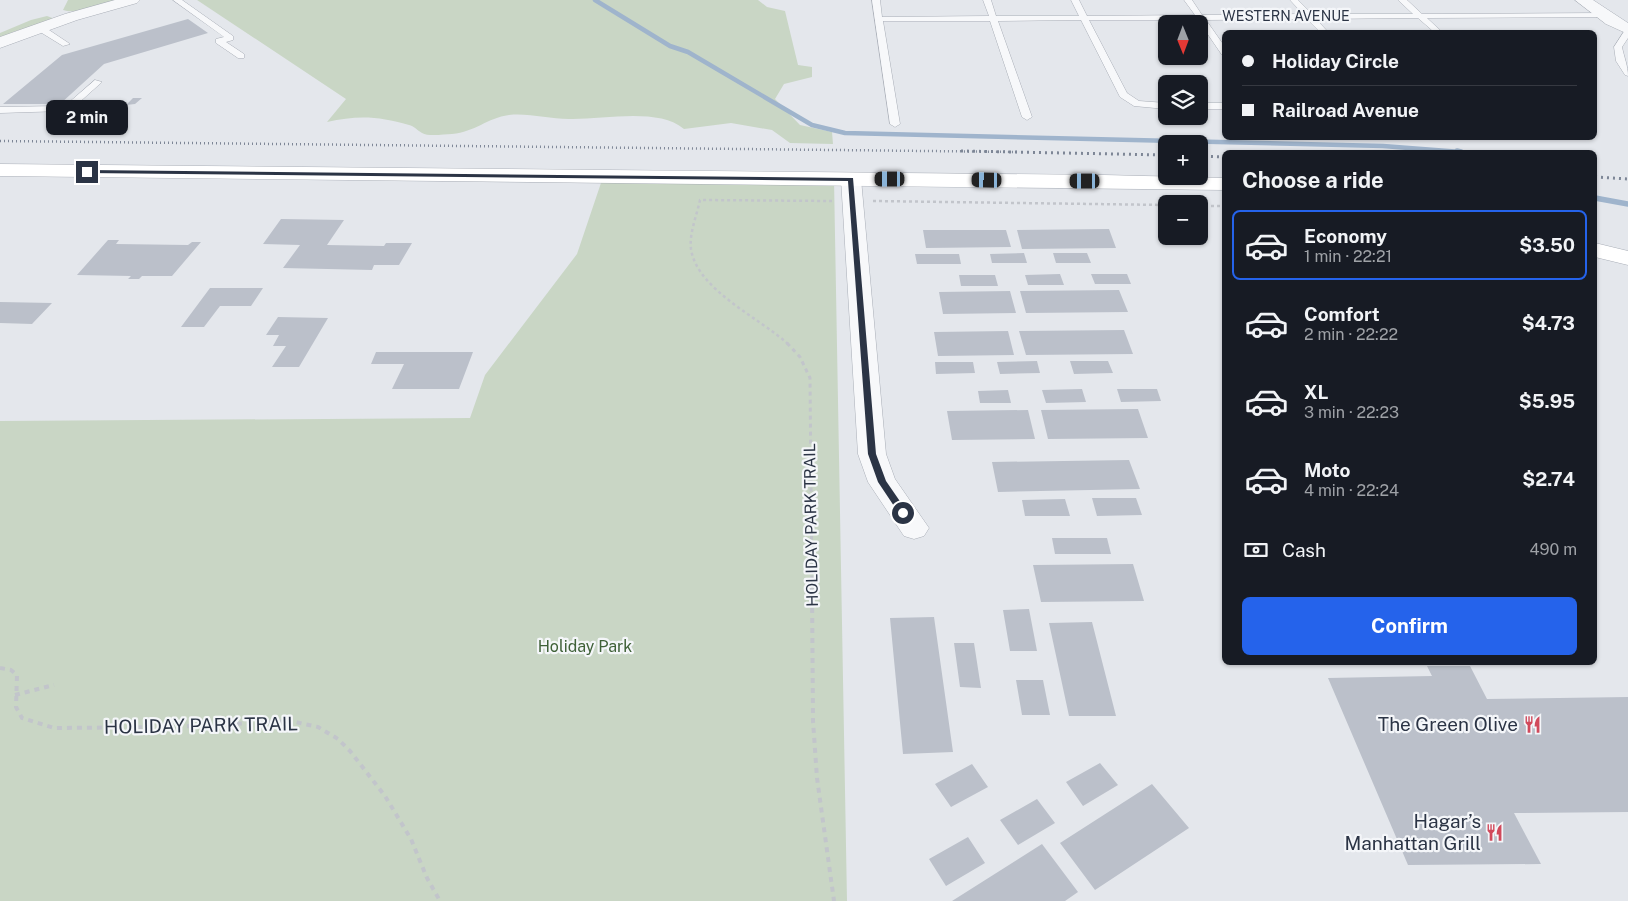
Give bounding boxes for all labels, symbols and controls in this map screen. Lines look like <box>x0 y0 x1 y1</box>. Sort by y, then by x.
street label: WESTERN AVENUE <box>1222 8 1350 24</box>
north arrow <box>1158 15 1208 65</box>
map controls <box>1158 15 1208 245</box>
text: Holiday Circle <box>1272 50 1399 72</box>
button: layers <box>1158 75 1208 125</box>
text: Railroad Avenue <box>1272 99 1419 121</box>
callout: 2 min <box>46 100 128 134</box>
text: 2 min <box>66 108 108 127</box>
button: + <box>1158 135 1208 185</box>
route end <box>76 161 98 183</box>
text: Choose a ride <box>1242 167 1384 193</box>
car <box>875 172 905 187</box>
car <box>971 172 1002 188</box>
car <box>1070 174 1100 189</box>
button: − <box>1158 195 1208 245</box>
icon: car <box>1244 223 1289 268</box>
text: Economy <box>1304 225 1387 247</box>
text: $3.50 <box>1519 234 1575 256</box>
text: 1 min · 22:21 <box>1304 247 1392 266</box>
icon: car <box>1244 301 1289 346</box>
text: Comfort <box>1304 303 1380 325</box>
text: $4.73 <box>1522 312 1575 334</box>
text: 2 min · 22:22 <box>1304 325 1398 344</box>
icon: car <box>1244 379 1289 424</box>
text: XL <box>1304 381 1329 403</box>
text: $5.95 <box>1519 390 1575 412</box>
text: 3 min · 22:23 <box>1304 403 1399 422</box>
street label: HOLIDAY PARK TRAIL <box>800 443 822 607</box>
icon: car <box>1244 457 1289 502</box>
text: Moto <box>1304 459 1350 481</box>
text: $2.74 <box>1522 468 1575 490</box>
text: 4 min · 22:24 <box>1304 481 1399 500</box>
route start <box>892 502 914 524</box>
icon: cash <box>1242 536 1270 564</box>
text: Cash <box>1282 539 1326 561</box>
text: 490 m <box>1530 540 1577 559</box>
button: Confirm <box>1242 597 1577 655</box>
park label: Holiday Park <box>538 637 632 656</box>
street label: HOLIDAY PARK TRAIL <box>104 712 298 738</box>
place label: The Green Olive <box>1378 713 1518 735</box>
restaurant icon: The Green Olive <box>1522 714 1542 734</box>
place label: Hagar’s Manhattan Grill <box>1344 810 1481 854</box>
restaurant icon: Hagar’s Manhattan Grill <box>1485 822 1505 842</box>

